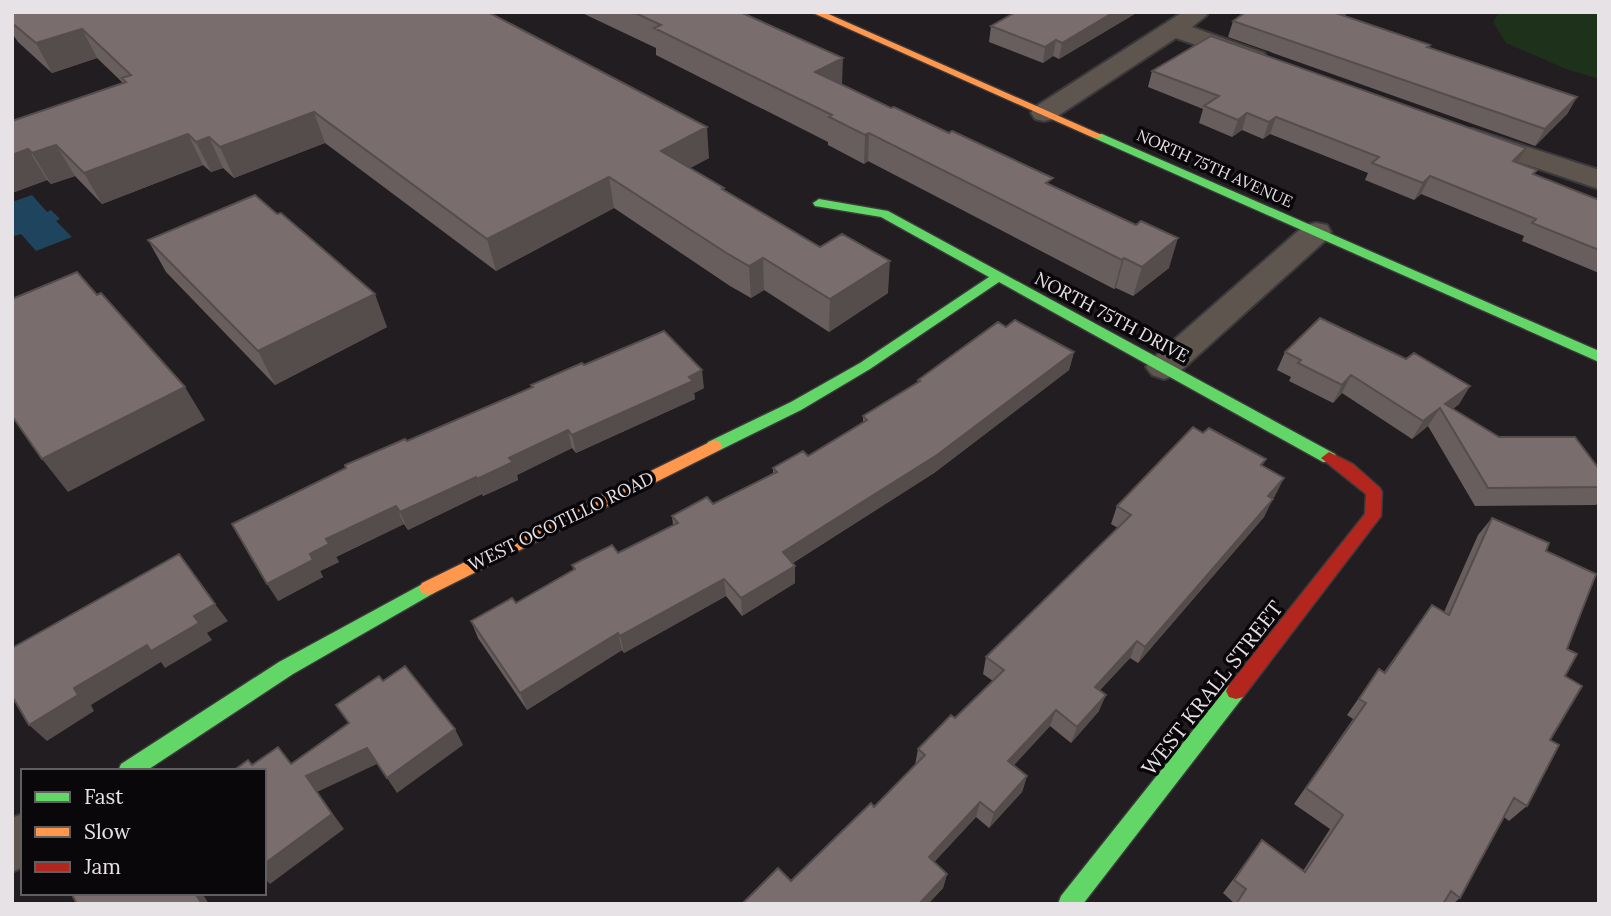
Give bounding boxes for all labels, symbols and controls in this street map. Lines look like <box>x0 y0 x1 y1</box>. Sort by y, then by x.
street label: NORTH 75TH AVENUE <box>1134 125 1296 211</box>
street label: NORTH 75TH DRIVE <box>1031 267 1193 367</box>
street label: WEST OCOTILLO ROAD <box>464 466 658 576</box>
street label: WEST KRALL STREET <box>1135 595 1289 781</box>
legend <box>21 769 266 895</box>
text: Fast <box>84 783 124 810</box>
text: Slow <box>84 818 131 845</box>
text: Jam <box>83 853 121 880</box>

